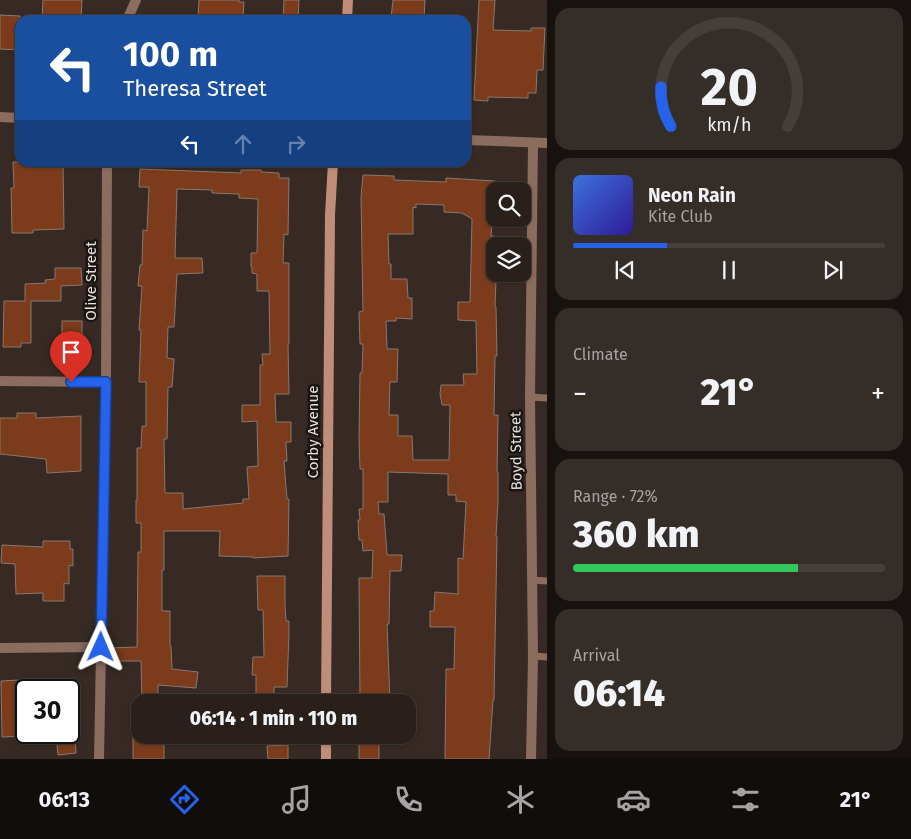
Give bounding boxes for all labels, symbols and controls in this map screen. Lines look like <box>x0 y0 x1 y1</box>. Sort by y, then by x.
text: 100 m <box>123 33 218 75</box>
icon: left <box>40 35 105 100</box>
text: 20 <box>700 56 758 119</box>
text: Theresa Street <box>123 75 267 102</box>
text: km/h <box>707 114 751 136</box>
icon: left <box>176 130 204 158</box>
icon: ahead <box>229 130 257 158</box>
icon: right <box>282 130 310 158</box>
map controls <box>486 182 531 282</box>
button: search <box>486 182 531 227</box>
text: Neon Rain <box>648 184 736 207</box>
text: Kite Club <box>648 207 713 226</box>
button: layers <box>486 237 531 282</box>
street label: Olive Street <box>82 241 100 321</box>
icon: previous <box>611 256 639 284</box>
icon: pause <box>715 256 743 284</box>
icon: next <box>819 256 847 284</box>
pin <box>50 331 92 382</box>
icon: arrive <box>57 338 85 366</box>
text: Climate <box>573 345 628 364</box>
text: 21° <box>701 369 757 415</box>
text: − <box>573 377 587 410</box>
text: + <box>871 377 885 410</box>
street label: Corby Avenue <box>304 386 322 478</box>
street label: Boyd Street <box>506 411 526 491</box>
text: Range · 72% <box>573 487 658 506</box>
text: 360 km <box>573 511 699 557</box>
position arrow <box>74 620 126 672</box>
text: Arrival <box>573 646 620 665</box>
text: 06:14 <box>573 670 665 716</box>
speed limit sign: 30 <box>15 679 80 744</box>
text: 06:14 · 1 min · 110 m <box>190 707 357 730</box>
icon: directions <box>167 782 202 817</box>
icon: music <box>279 782 314 817</box>
icon: phone <box>391 782 426 817</box>
icon: climate <box>503 782 538 817</box>
icon: car <box>616 782 651 817</box>
icon: filters <box>728 782 763 817</box>
text: 06:13 <box>39 786 90 813</box>
text: 21° <box>840 786 872 813</box>

